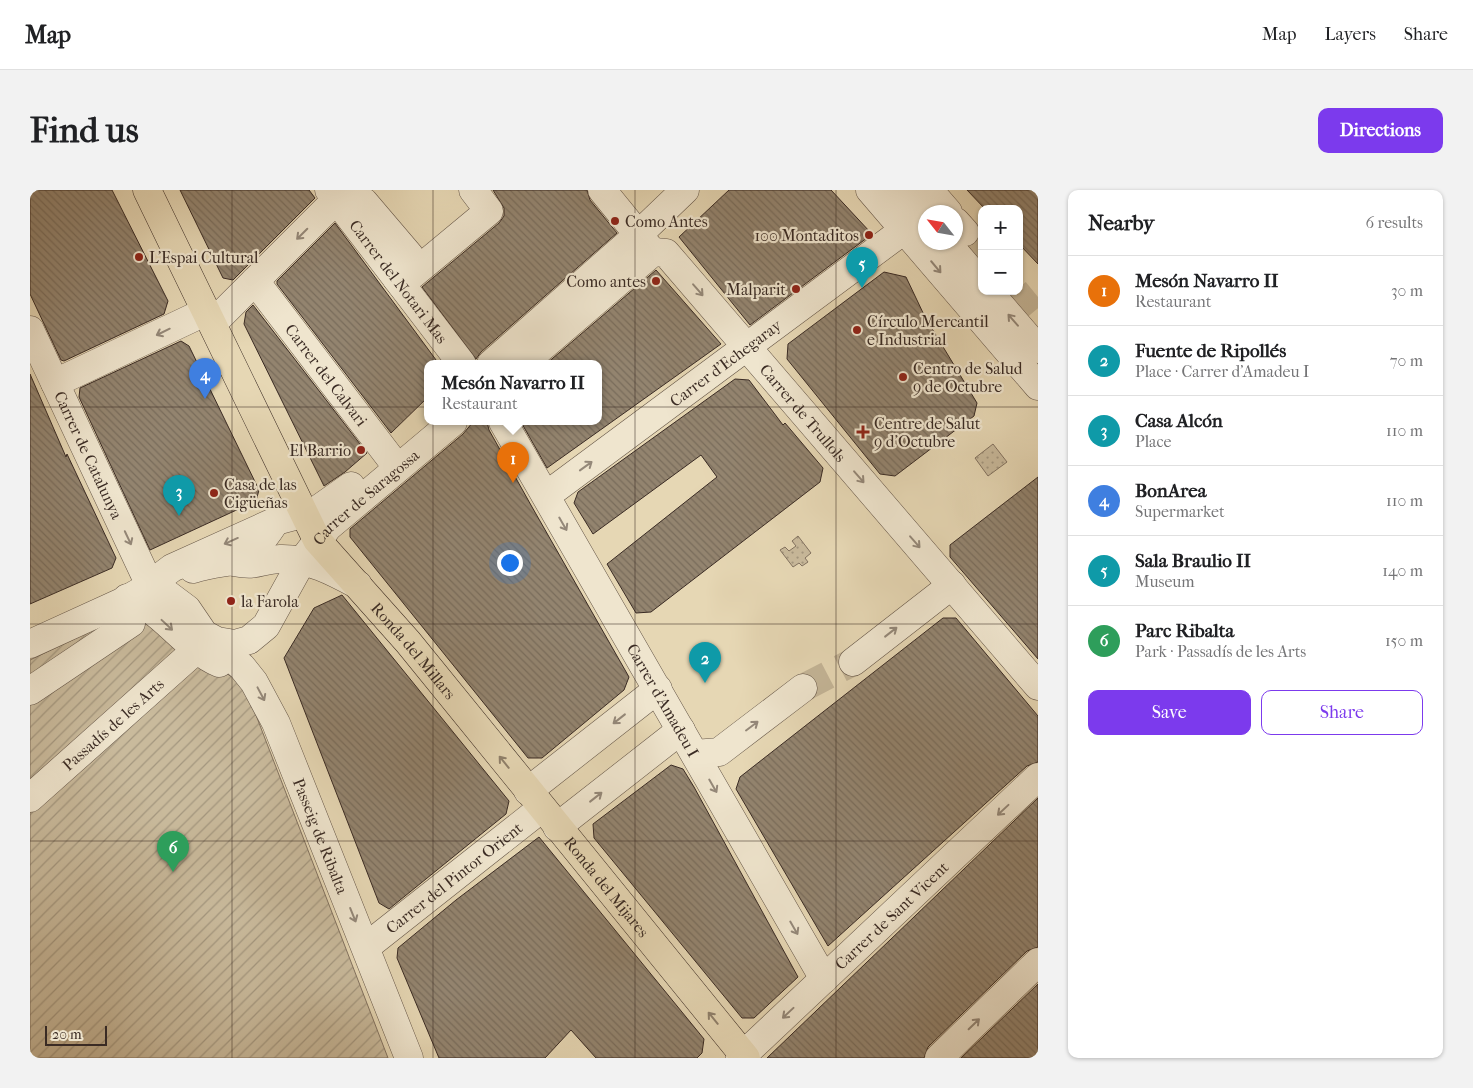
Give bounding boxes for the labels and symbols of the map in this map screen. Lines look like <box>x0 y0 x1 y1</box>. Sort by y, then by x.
north arrow <box>918 205 963 250</box>
place label: Como Antes <box>625 212 708 231</box>
marker: Como Antes <box>609 215 621 227</box>
street label: Carrer del Notari Mas <box>346 216 452 347</box>
place label: 100 Montaditos <box>755 226 859 245</box>
one-way arrow <box>295 228 308 240</box>
marker: 100 Montaditos <box>863 229 875 241</box>
pin: 5 <box>846 247 878 288</box>
place label: L'Espai Cultural <box>149 248 259 267</box>
marker: L'Espai Cultural <box>133 251 145 263</box>
one-way arrow <box>930 260 941 273</box>
place label: Como antes <box>566 272 646 291</box>
marker: Como antes <box>650 275 662 287</box>
place label: Malparit <box>726 280 786 299</box>
one-way arrow <box>692 283 703 296</box>
marker: Malparit <box>790 283 802 295</box>
place label: Círculo Mercantil e Industrial <box>867 312 989 349</box>
one-way arrow <box>1007 314 1019 327</box>
street label: Carrer d'Echegaray <box>666 315 785 410</box>
street label: Carrer del Calvari <box>282 320 372 430</box>
marker: Círculo Mercantil e Industrial <box>851 324 863 336</box>
one-way arrow <box>156 328 171 337</box>
pin: 4 <box>189 358 221 399</box>
place label: Centro de Salud 9 de Octubre <box>913 359 1023 396</box>
street label: Carrer de Trullols <box>756 360 850 466</box>
marker: Centro de Salud 9 de Octubre <box>897 371 909 383</box>
street label: Carrer de Catalunya <box>50 388 127 522</box>
place label: Centre de Salut 9 d'Octubre <box>874 414 981 451</box>
marker: Centre de Salut 9 d'Octubre <box>856 425 870 439</box>
place label: El Barrio <box>289 441 351 460</box>
pin: 1 <box>497 442 529 483</box>
marker: El Barrio <box>355 444 367 456</box>
street label: Carrer de Saragossa <box>308 445 423 549</box>
one-way arrow <box>579 461 593 471</box>
one-way arrow <box>853 471 864 484</box>
pin: 3 <box>163 475 195 516</box>
place label: Casa de las Cigüeñas <box>224 475 297 512</box>
marker: Casa de las Cigüeñas <box>208 487 220 499</box>
one-way arrow <box>559 516 569 530</box>
one-way arrow <box>123 531 133 546</box>
one-way arrow <box>224 536 239 546</box>
one-way arrow <box>909 536 920 549</box>
your location <box>497 550 523 576</box>
place label: la Farola <box>240 592 299 611</box>
marker: la Farola <box>225 595 237 607</box>
street label: Ronda del Millars <box>367 598 460 703</box>
one-way arrow <box>160 619 173 630</box>
one-way arrow <box>884 627 897 638</box>
street label: Carrer d'Amadeu I <box>623 640 703 760</box>
pin: 2 <box>689 642 721 683</box>
street label: Passadís de les Arts <box>58 674 168 774</box>
one-way arrow <box>257 686 266 701</box>
one-way arrow <box>613 713 626 724</box>
one-way arrow <box>745 721 758 732</box>
one-way arrow <box>499 756 510 769</box>
street label: Passeig de Ribalta <box>289 775 352 897</box>
one-way arrow <box>709 779 719 793</box>
one-way arrow <box>589 792 602 803</box>
one-way arrow <box>996 804 1009 816</box>
street label: Carrer del Pintor Orient <box>382 818 526 937</box>
pin: 6 <box>157 831 189 872</box>
street label: Ronda del Mijares <box>560 833 653 941</box>
street label: Carrer de Sant Vicent <box>831 857 952 973</box>
one-way arrow <box>349 907 358 922</box>
one-way arrow <box>789 920 799 935</box>
one-way arrow <box>782 1007 795 1019</box>
one-way arrow <box>707 1011 718 1024</box>
one-way arrow <box>968 1018 980 1030</box>
scale bar <box>45 1023 108 1046</box>

